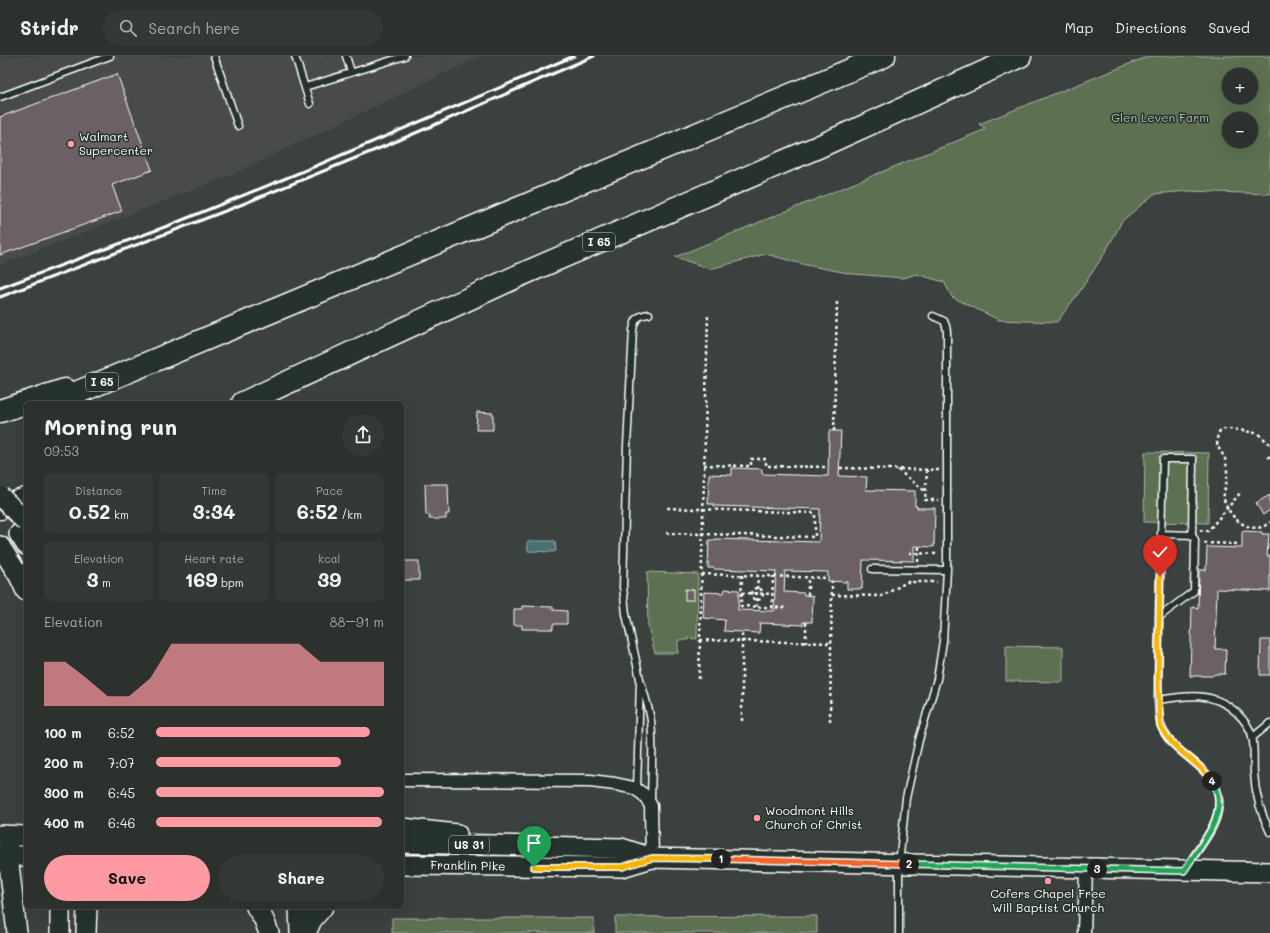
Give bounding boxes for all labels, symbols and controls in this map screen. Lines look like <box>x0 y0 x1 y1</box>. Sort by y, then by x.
search box <box>103 10 383 46</box>
text: Stridr <box>20 15 79 40</box>
icon: search <box>117 17 139 39</box>
text: Search here <box>149 18 240 38</box>
text: Map <box>1065 18 1093 37</box>
text: Directions <box>1115 18 1186 37</box>
text: Saved <box>1208 18 1250 37</box>
map controls <box>1222 68 1258 148</box>
button: + <box>1222 68 1258 104</box>
park label: Glen Leven Farm <box>1111 109 1209 125</box>
button: − <box>1222 112 1258 148</box>
place label: Walmart Supercenter <box>79 128 153 158</box>
marker: Walmart Supercenter <box>66 139 76 149</box>
road number: I 65 <box>583 233 615 251</box>
road number: I 65 <box>86 373 118 391</box>
text: Morning run <box>44 412 177 441</box>
button: share <box>342 414 384 456</box>
text: 09:53 <box>44 442 79 459</box>
text: Distance <box>75 483 122 498</box>
text: Time <box>201 483 227 498</box>
text: Pace <box>316 483 343 498</box>
text: 0.52 <box>69 498 111 524</box>
text: 3:34 <box>192 498 236 524</box>
text: 6:52 <box>297 498 338 524</box>
text: km <box>111 507 129 522</box>
text: /km <box>338 507 362 522</box>
pin <box>1143 535 1177 576</box>
icon: check <box>1149 541 1171 563</box>
text: Elevation <box>74 551 123 566</box>
text: Heart rate <box>184 551 244 566</box>
text: kcal <box>318 551 340 566</box>
text: 3 <box>87 566 99 592</box>
text: 169 <box>184 566 217 592</box>
text: 39 <box>317 566 341 592</box>
text: m <box>99 575 111 590</box>
text: bpm <box>217 575 244 590</box>
text: Elevation <box>44 613 102 630</box>
text: 88–91 m <box>330 613 384 630</box>
text: 100 m <box>44 724 81 741</box>
text: 6:52 <box>108 724 135 741</box>
text: 200 m <box>44 754 83 771</box>
text: 7:07 <box>108 754 135 771</box>
pin: 4 <box>1202 771 1222 791</box>
text: 4 <box>1209 773 1215 788</box>
text: 300 m <box>44 784 84 801</box>
text: 6:45 <box>108 784 135 801</box>
place label: Woodmont Hills Church of Christ <box>765 802 862 832</box>
marker: Woodmont Hills Church of Christ <box>752 813 762 823</box>
text: 400 m <box>44 814 84 831</box>
text: 6:46 <box>108 814 135 831</box>
pin <box>517 826 551 867</box>
icon: arrive <box>523 832 545 854</box>
road number: US 31 <box>449 836 489 854</box>
pin: 1 <box>711 849 731 869</box>
text: 1 <box>719 851 723 866</box>
pin: 2 <box>899 854 919 874</box>
button: Save <box>44 855 210 901</box>
button: Share <box>218 855 384 901</box>
street label: Franklin Pike <box>430 856 506 874</box>
text: 2 <box>906 856 912 871</box>
pin: 3 <box>1087 859 1107 879</box>
text: 3 <box>1094 861 1100 876</box>
marker: Cofers Chapel Free Will Baptist Church <box>1043 876 1053 886</box>
place label: Cofers Chapel Free Will Baptist Church <box>990 885 1106 915</box>

